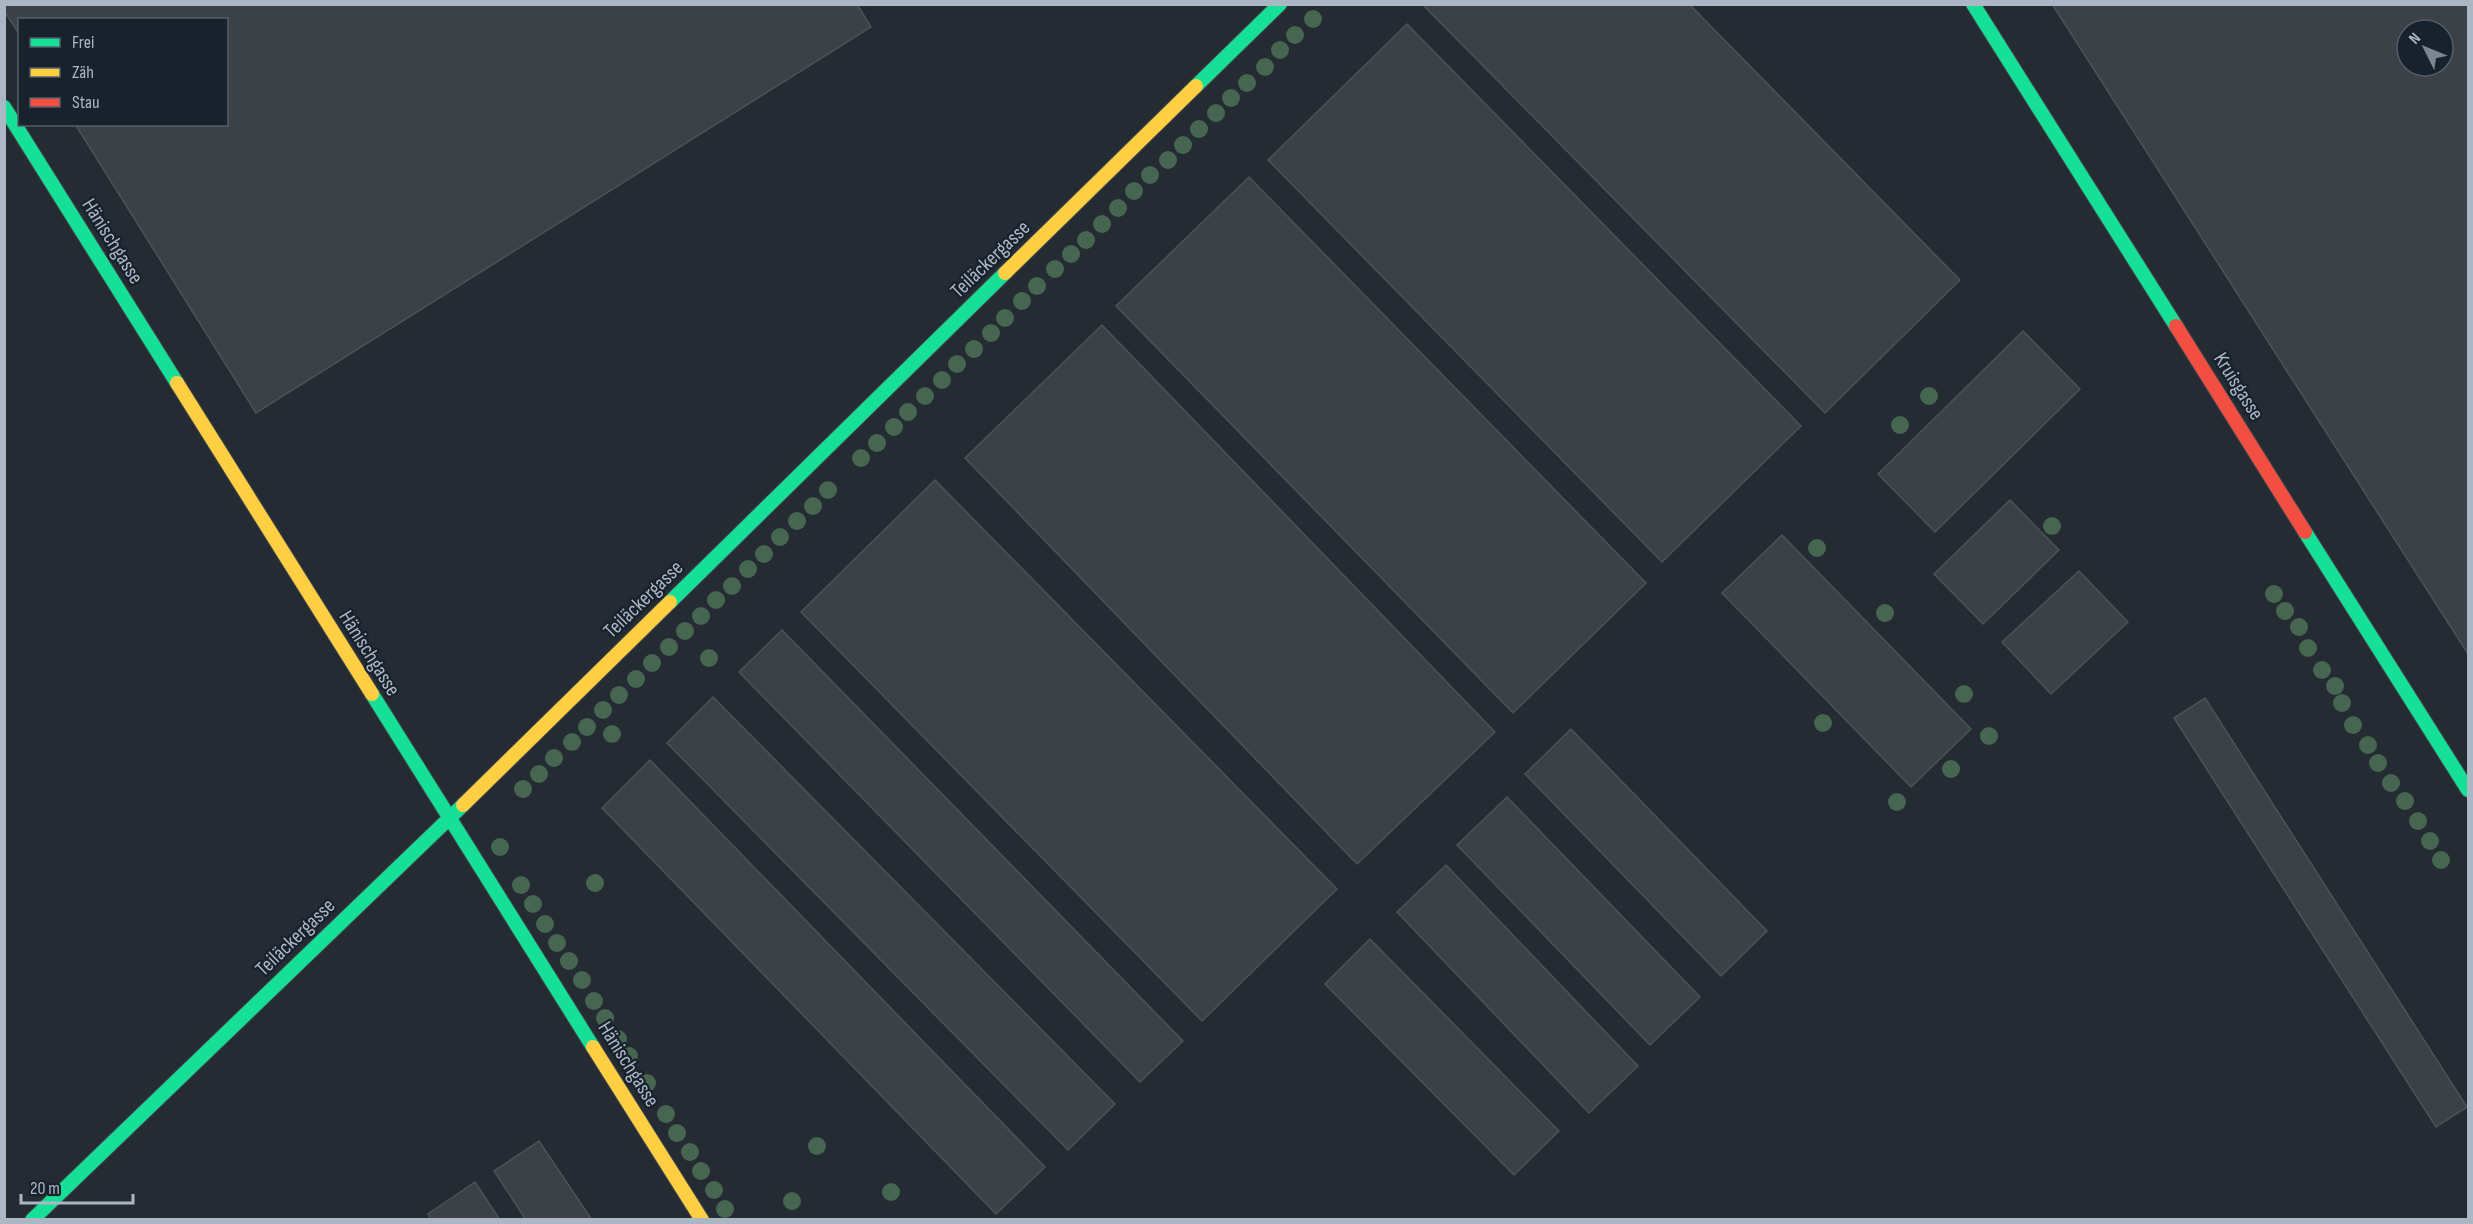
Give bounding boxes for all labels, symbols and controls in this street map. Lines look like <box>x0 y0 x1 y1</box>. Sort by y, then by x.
legend <box>18 18 228 126</box>
north arrow <box>2395 18 2455 78</box>
text: N <box>2405 29 2425 48</box>
text: Frei <box>72 32 94 53</box>
text: Zäh <box>72 62 94 83</box>
text: Stau <box>72 92 100 113</box>
street label: Hänischgasse <box>77 194 149 289</box>
street label: Teiläckergasse <box>945 215 1035 303</box>
street label: Kruisgasse <box>2208 348 2269 425</box>
street label: Teiläckergasse <box>598 555 688 643</box>
street label: Hänischgasse <box>334 606 406 701</box>
street label: Teiläckergasse <box>250 893 340 981</box>
street label: Hänischgasse <box>593 1017 665 1112</box>
scale bar <box>21 1167 134 1205</box>
text: 20 m <box>30 1178 60 1199</box>

